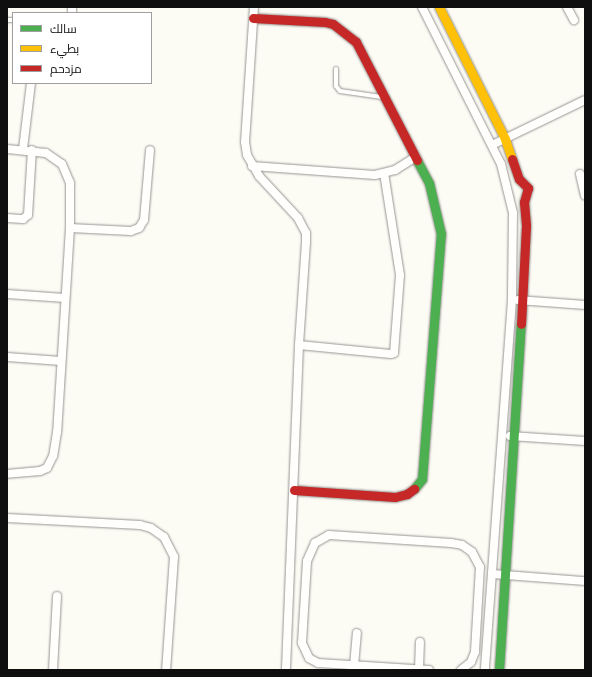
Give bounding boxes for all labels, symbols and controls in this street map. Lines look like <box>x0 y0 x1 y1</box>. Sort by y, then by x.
legend <box>12 12 152 84</box>
text: سالك <box>50 20 77 36</box>
text: بطيء <box>50 40 79 56</box>
text: مزدحم <box>50 60 82 76</box>

